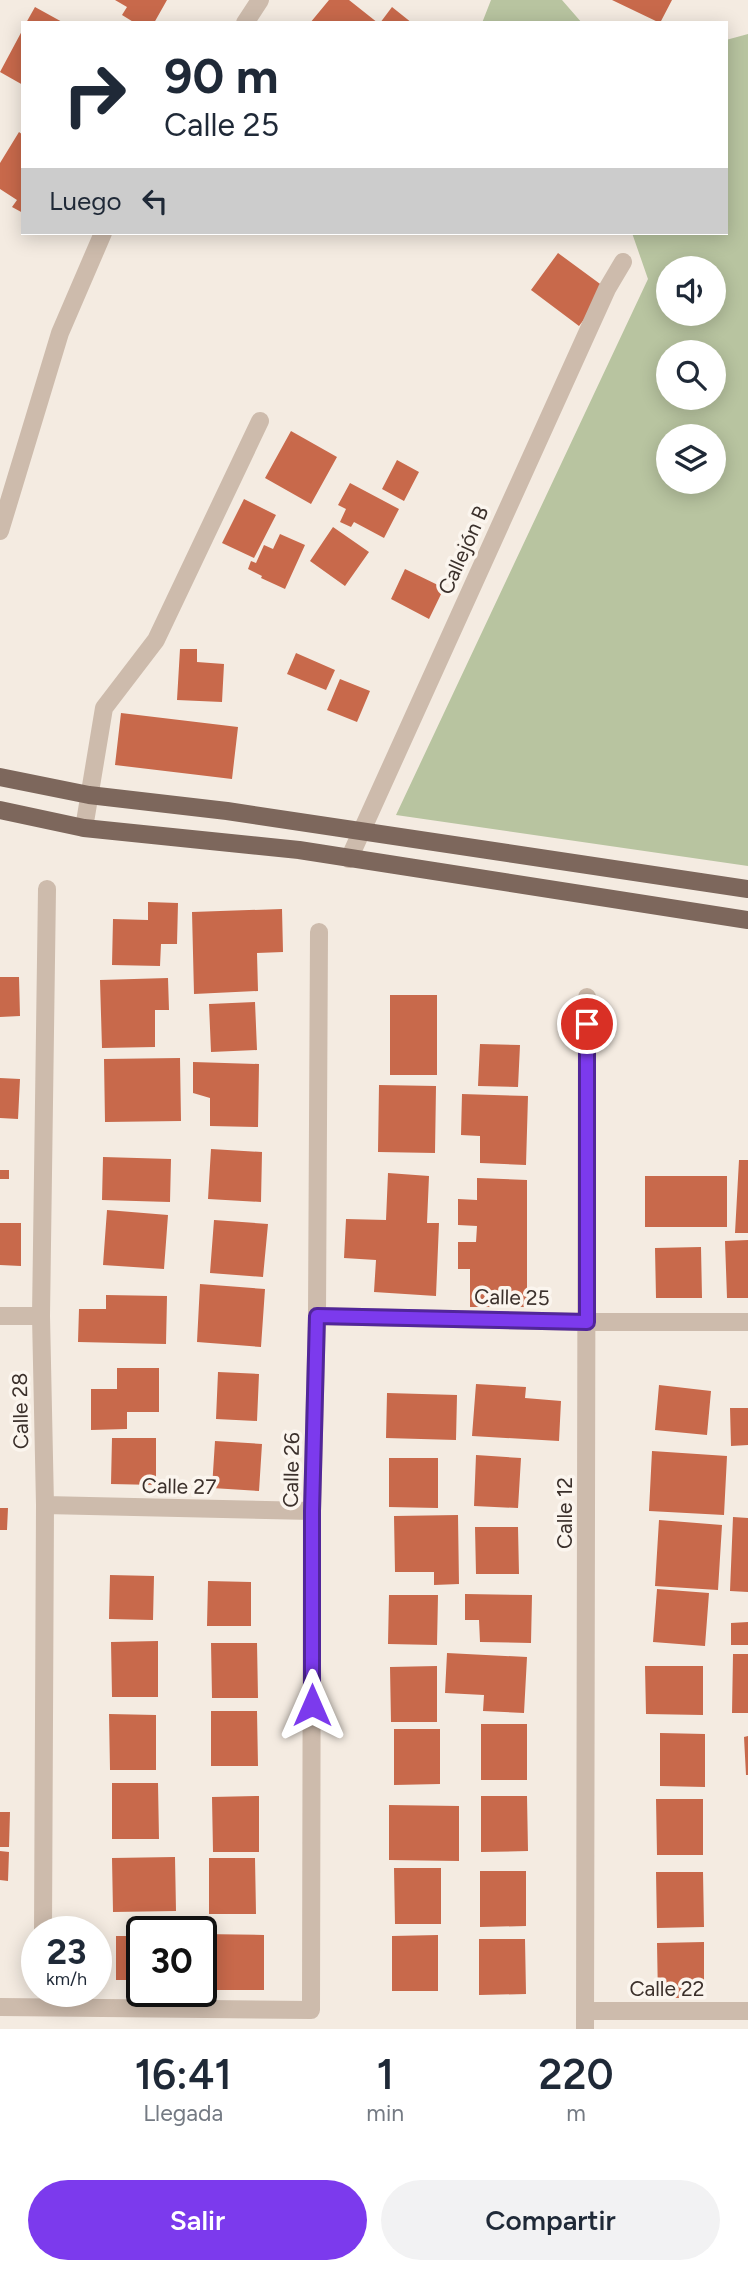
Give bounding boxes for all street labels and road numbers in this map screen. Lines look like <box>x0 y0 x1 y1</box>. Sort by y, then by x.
street label: Callejón B <box>432 502 494 598</box>
street label: Calle 25 <box>474 1284 550 1310</box>
street label: Calle 28 <box>7 1373 33 1449</box>
street label: Calle 26 <box>278 1432 304 1508</box>
street label: Calle 27 <box>141 1473 217 1499</box>
street label: Calle 12 <box>552 1477 577 1549</box>
street label: Calle 22 <box>629 1976 705 2001</box>

